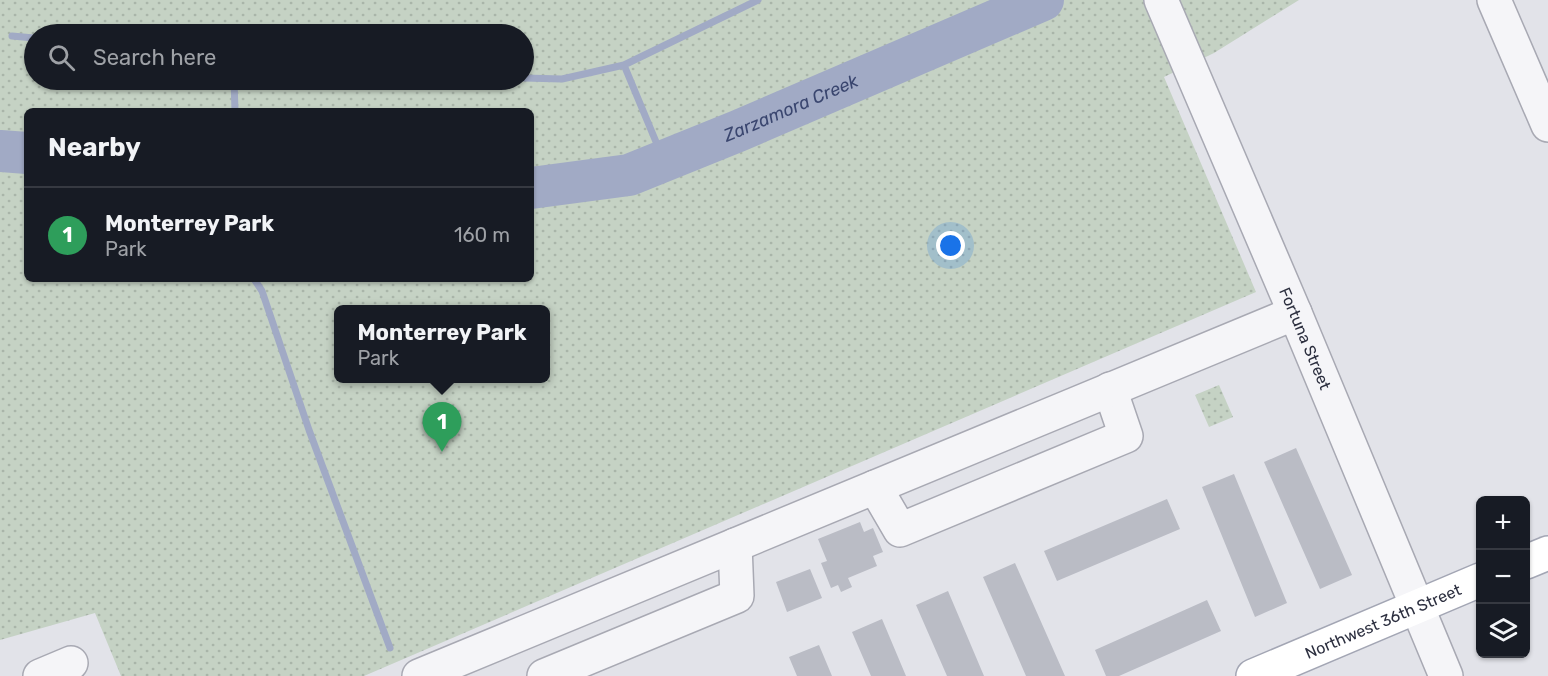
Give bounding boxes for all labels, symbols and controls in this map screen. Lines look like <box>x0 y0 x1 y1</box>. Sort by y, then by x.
search box <box>24 24 534 90</box>
icon: search <box>45 41 78 74</box>
text: Search here <box>93 44 216 71</box>
water label: Zarzamora Creek <box>719 69 862 147</box>
text: Nearby <box>48 132 141 163</box>
text: Monterrey Park <box>105 210 274 237</box>
text: 1 <box>63 223 72 247</box>
text: 160 m <box>454 223 510 247</box>
your location <box>936 231 965 260</box>
text: Park <box>105 237 147 261</box>
street label: Fortuna Street <box>1275 285 1335 393</box>
popup <box>334 305 550 383</box>
text: Monterrey Park <box>357 319 527 346</box>
text: Park <box>357 346 399 370</box>
pin: 1 <box>422 402 462 452</box>
map controls <box>1476 496 1530 658</box>
button: + <box>1476 496 1530 550</box>
button: − <box>1476 550 1530 604</box>
street label: Northwest 36th Street <box>1302 580 1464 663</box>
button: layers <box>1476 604 1530 658</box>

